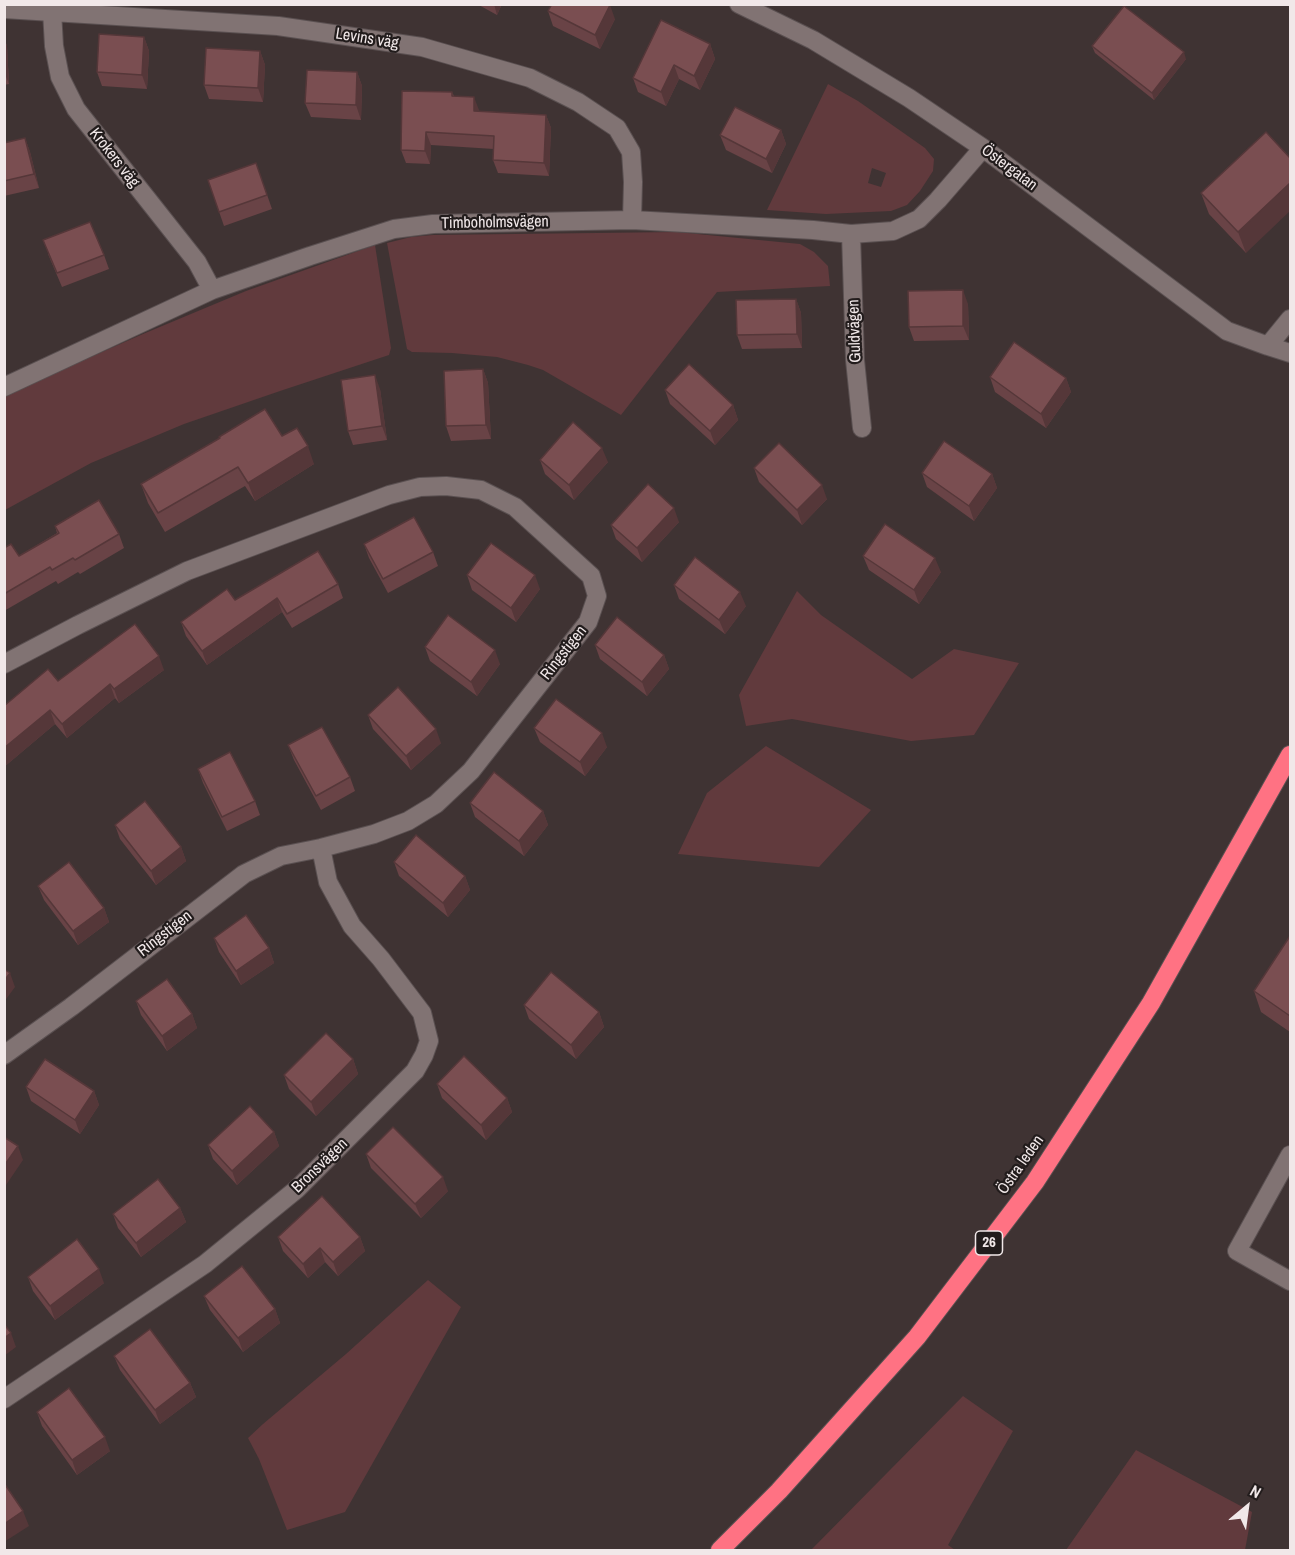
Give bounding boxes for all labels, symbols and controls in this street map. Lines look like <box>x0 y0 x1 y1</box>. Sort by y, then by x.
street label: Levins väg <box>334 25 400 53</box>
street label: Krokers väg <box>85 125 143 191</box>
street label: Östergatan <box>977 141 1041 195</box>
street label: Timboholmsvägen <box>441 212 549 234</box>
street label: Guldvägen <box>844 299 866 363</box>
street label: Ringstigen <box>537 622 591 684</box>
street label: Ringstigen <box>134 907 196 961</box>
street label: Östra leden <box>994 1132 1048 1198</box>
street label: Bronsvägen <box>288 1135 352 1197</box>
road number: 26 <box>976 1231 1002 1255</box>
north arrow <box>1217 1477 1277 1537</box>
text: N <box>1246 1479 1265 1503</box>

